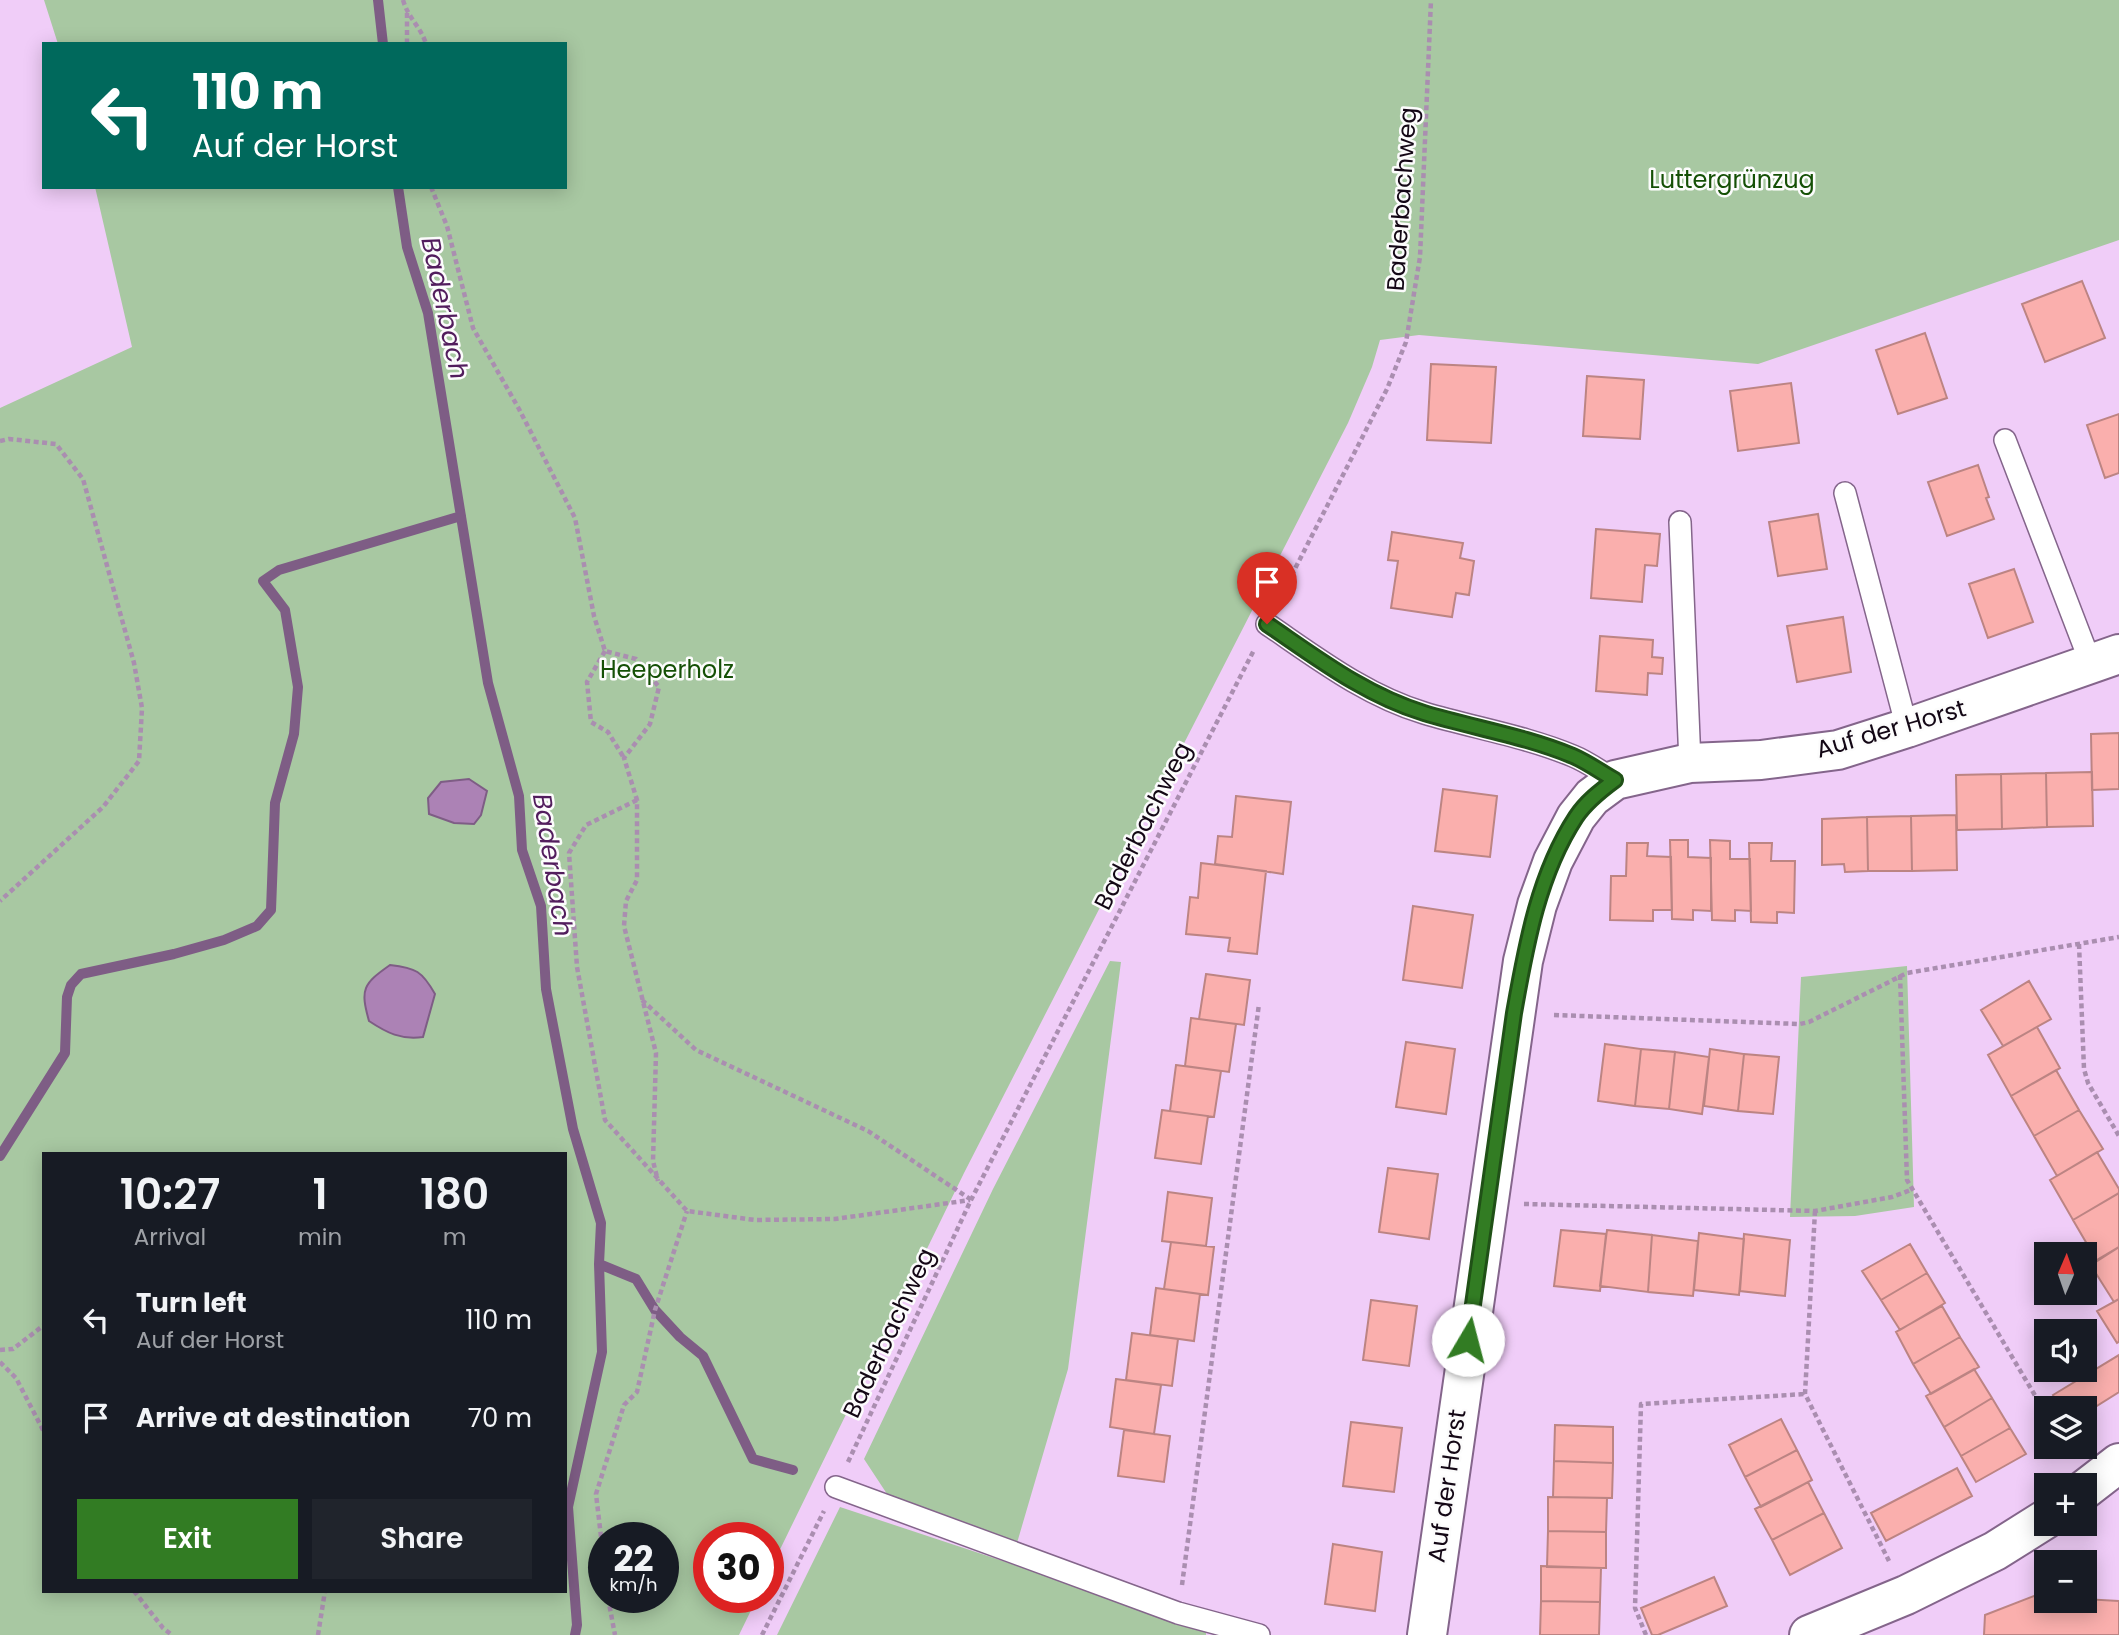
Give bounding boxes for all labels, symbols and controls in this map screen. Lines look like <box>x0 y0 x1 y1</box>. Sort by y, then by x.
text: 110 m <box>192 58 323 126</box>
icon: left <box>77 70 168 161</box>
street label: Baderbachweg <box>1379 106 1424 292</box>
text: Auf der Horst <box>192 123 398 168</box>
park label: Luttergrünzug <box>1649 163 1815 196</box>
water label: Baderbach <box>412 234 478 382</box>
pin <box>1237 552 1297 624</box>
icon: arrive <box>1248 563 1286 601</box>
park label: Heeperholz <box>600 653 734 686</box>
street label: Auf der Horst <box>1812 691 1970 766</box>
street label: Baderbachweg <box>1086 736 1199 915</box>
water label: Baderbach <box>524 791 582 939</box>
text: 10:27 <box>120 1165 220 1224</box>
text: 1 <box>312 1165 328 1224</box>
text: 180 <box>420 1165 489 1224</box>
text: Arrival <box>134 1221 206 1253</box>
text: min <box>298 1221 342 1253</box>
text: m <box>443 1221 466 1253</box>
street label: Baderbachweg <box>835 1242 942 1423</box>
north arrow <box>2034 1242 2096 1306</box>
map controls <box>2034 1242 2097 1613</box>
text: Turn left <box>136 1285 247 1321</box>
icon: left <box>77 1301 115 1339</box>
text: 110 m <box>465 1302 532 1338</box>
position arrow <box>1431 1303 1505 1377</box>
button: sound <box>2034 1319 2097 1382</box>
text: Auf der Horst <box>136 1324 284 1356</box>
button: layers <box>2034 1396 2097 1459</box>
icon: arrive <box>77 1399 115 1437</box>
text: Arrive at destination <box>136 1400 411 1436</box>
text: 70 m <box>468 1400 532 1436</box>
street label: Auf der Horst <box>1419 1407 1474 1565</box>
button: + <box>2034 1473 2097 1536</box>
button: Exit <box>77 1499 298 1579</box>
button: Share <box>312 1499 532 1579</box>
speed limit sign: 30 <box>693 1522 784 1613</box>
text: 22 <box>614 1534 653 1583</box>
button: − <box>2034 1550 2097 1613</box>
text: km/h <box>610 1572 657 1597</box>

